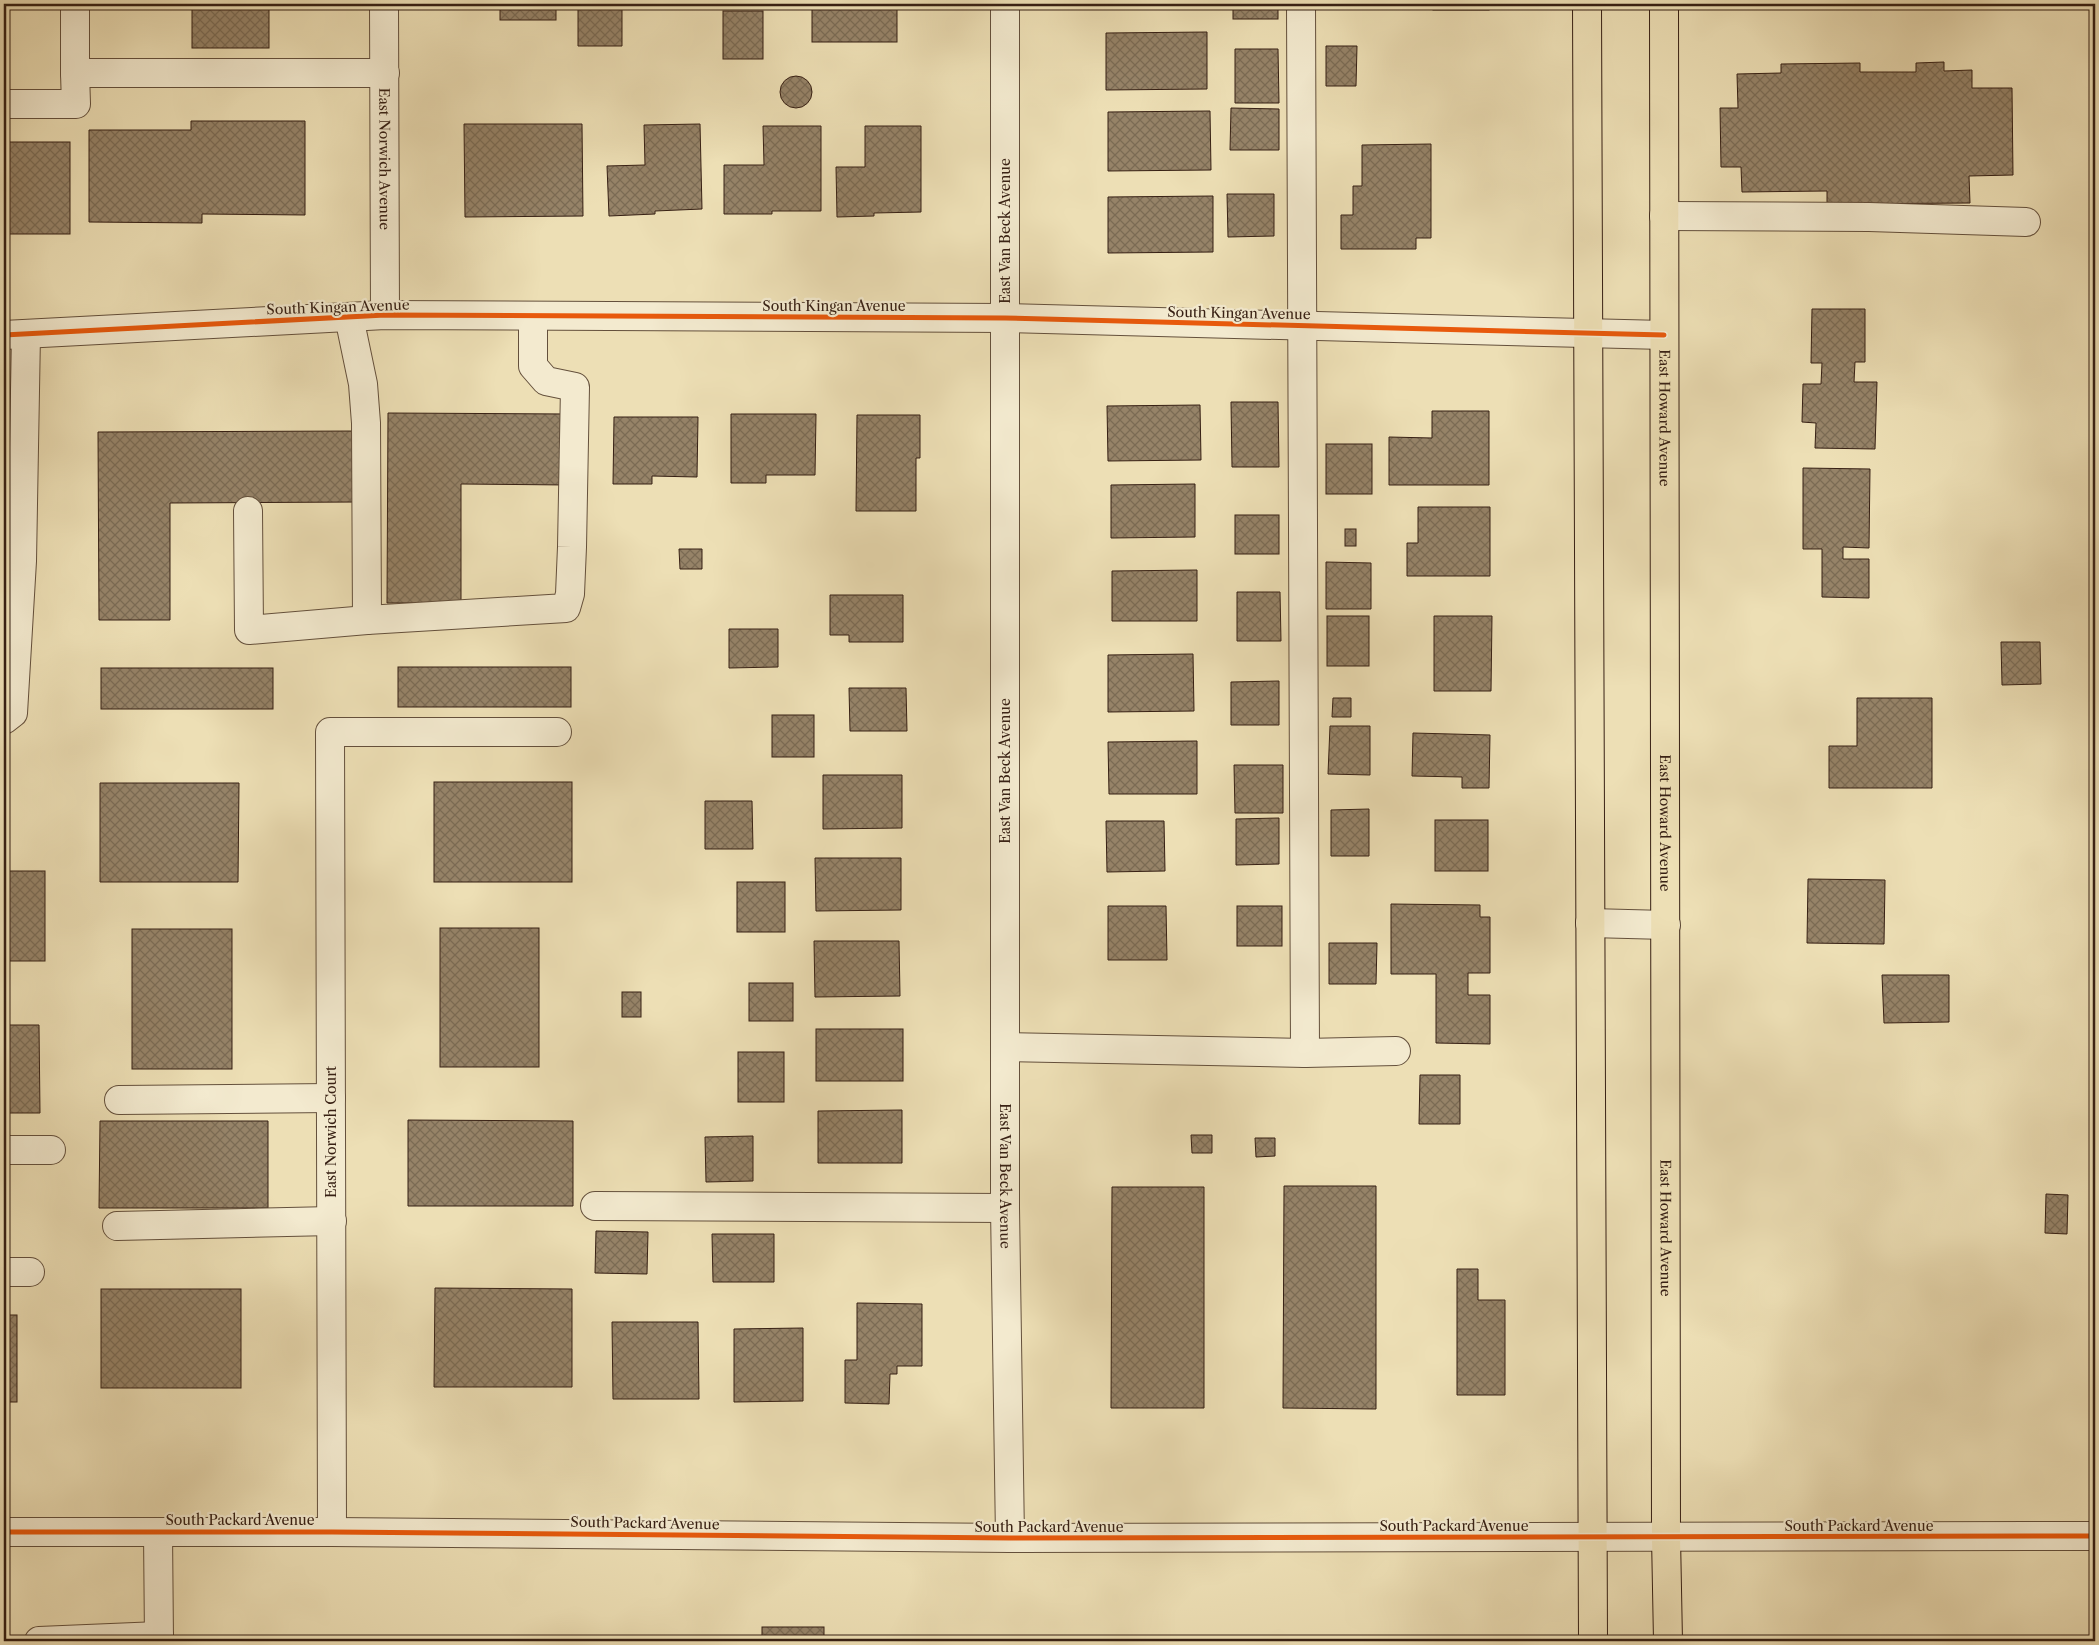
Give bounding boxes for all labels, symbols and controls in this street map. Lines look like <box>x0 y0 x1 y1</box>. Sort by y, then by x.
street label: East Norwich Avenue <box>375 88 394 230</box>
street label: East Van Beck Avenue <box>996 158 1014 304</box>
street label: South Kingan Avenue <box>266 295 410 318</box>
street label: South Kingan Avenue <box>762 297 906 315</box>
street label: South Kingan Avenue <box>1167 303 1311 323</box>
street label: East Howard Avenue <box>1655 349 1674 487</box>
street label: East Van Beck Avenue <box>996 698 1014 844</box>
street label: East Howard Avenue <box>1656 754 1674 892</box>
street label: East Norwich Court <box>322 1066 340 1198</box>
street label: East Van Beck Avenue <box>996 1103 1015 1249</box>
street label: East Howard Avenue <box>1657 1159 1675 1297</box>
street label: South Packard Avenue <box>165 1511 315 1529</box>
street label: South Packard Avenue <box>570 1513 720 1533</box>
street label: South Packard Avenue <box>1379 1517 1529 1535</box>
street label: South Packard Avenue <box>1784 1517 1934 1535</box>
street label: South Packard Avenue <box>974 1518 1124 1536</box>

